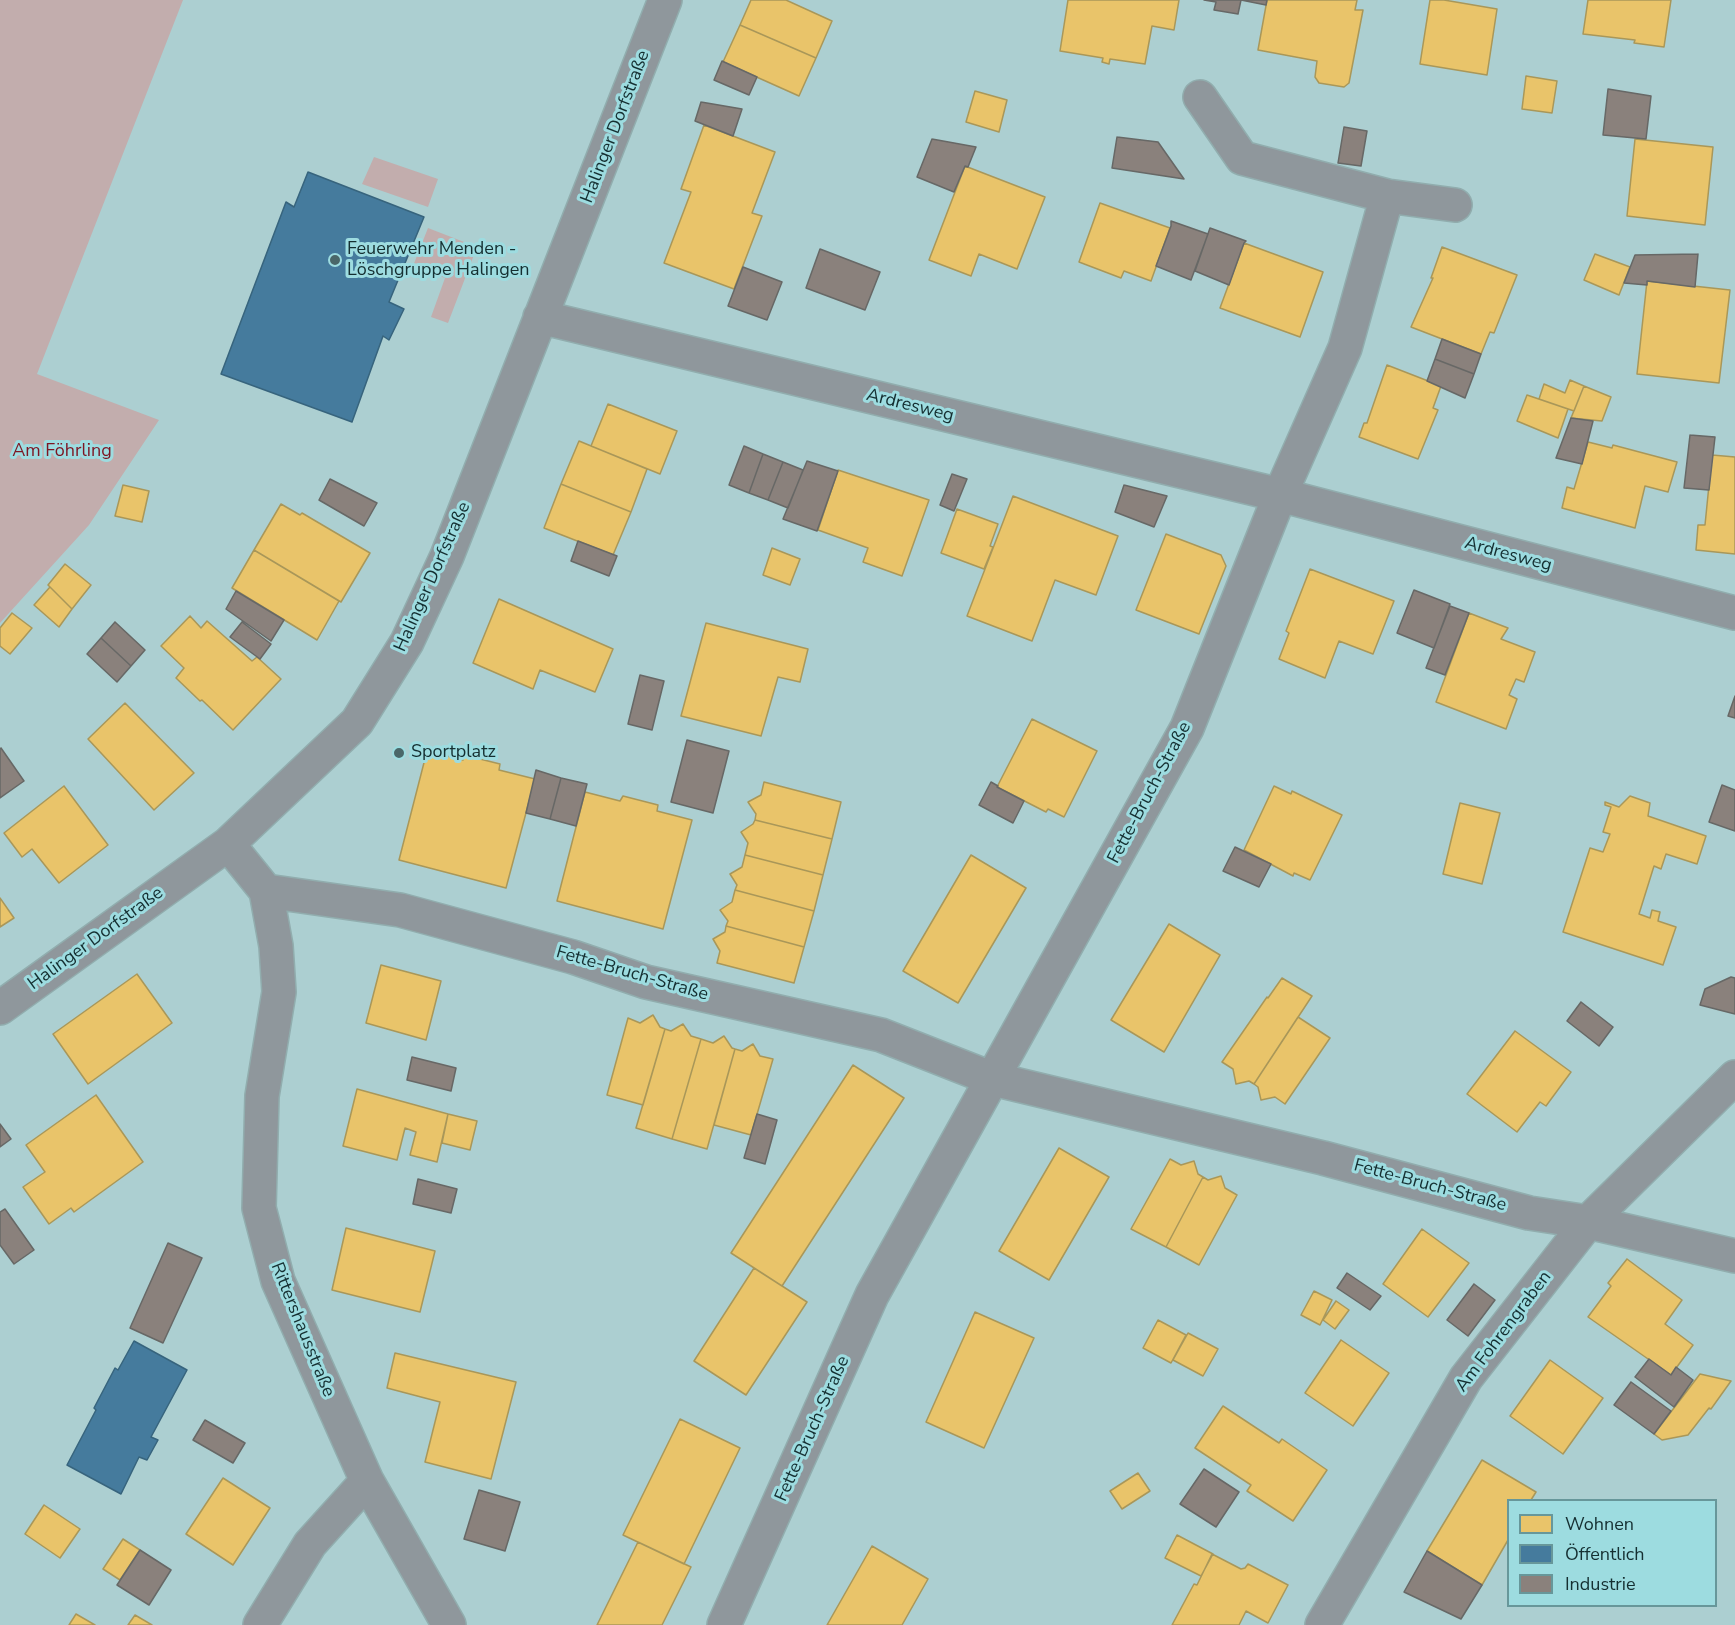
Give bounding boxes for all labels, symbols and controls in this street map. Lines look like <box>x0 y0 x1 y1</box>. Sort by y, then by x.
street label: Halinger Dorfstraße <box>577 48 655 206</box>
place label: Feuerwehr Menden - Löschgruppe Halingen <box>347 239 530 282</box>
marker: Feuerwehr Menden - Löschgruppe Halingen <box>328 253 342 267</box>
street label: Ardresweg <box>864 385 956 427</box>
park label: Am Föhrling <box>12 441 112 463</box>
street label: Halinger Dorfstraße <box>390 499 476 655</box>
street label: Ardresweg <box>1462 533 1554 577</box>
street label: Fette-Bruch-Straße <box>1104 719 1196 867</box>
place label: Sportplatz <box>411 742 496 764</box>
marker: Sportplatz <box>392 746 406 760</box>
street label: Halinger Dorfstraße <box>24 883 168 995</box>
street label: Fette-Bruch-Straße <box>553 942 711 1006</box>
street label: Fette-Bruch-Straße <box>1351 1155 1509 1217</box>
street label: Rittershausstraße <box>265 1260 339 1400</box>
street label: Am Fohrengraben <box>1452 1267 1556 1397</box>
street label: Fette-Bruch-Straße <box>771 1353 855 1505</box>
legend <box>1507 1499 1717 1607</box>
text: Wohnen <box>1565 1512 1634 1536</box>
text: Öffentlich <box>1565 1542 1644 1566</box>
text: Industrie <box>1565 1572 1636 1596</box>

